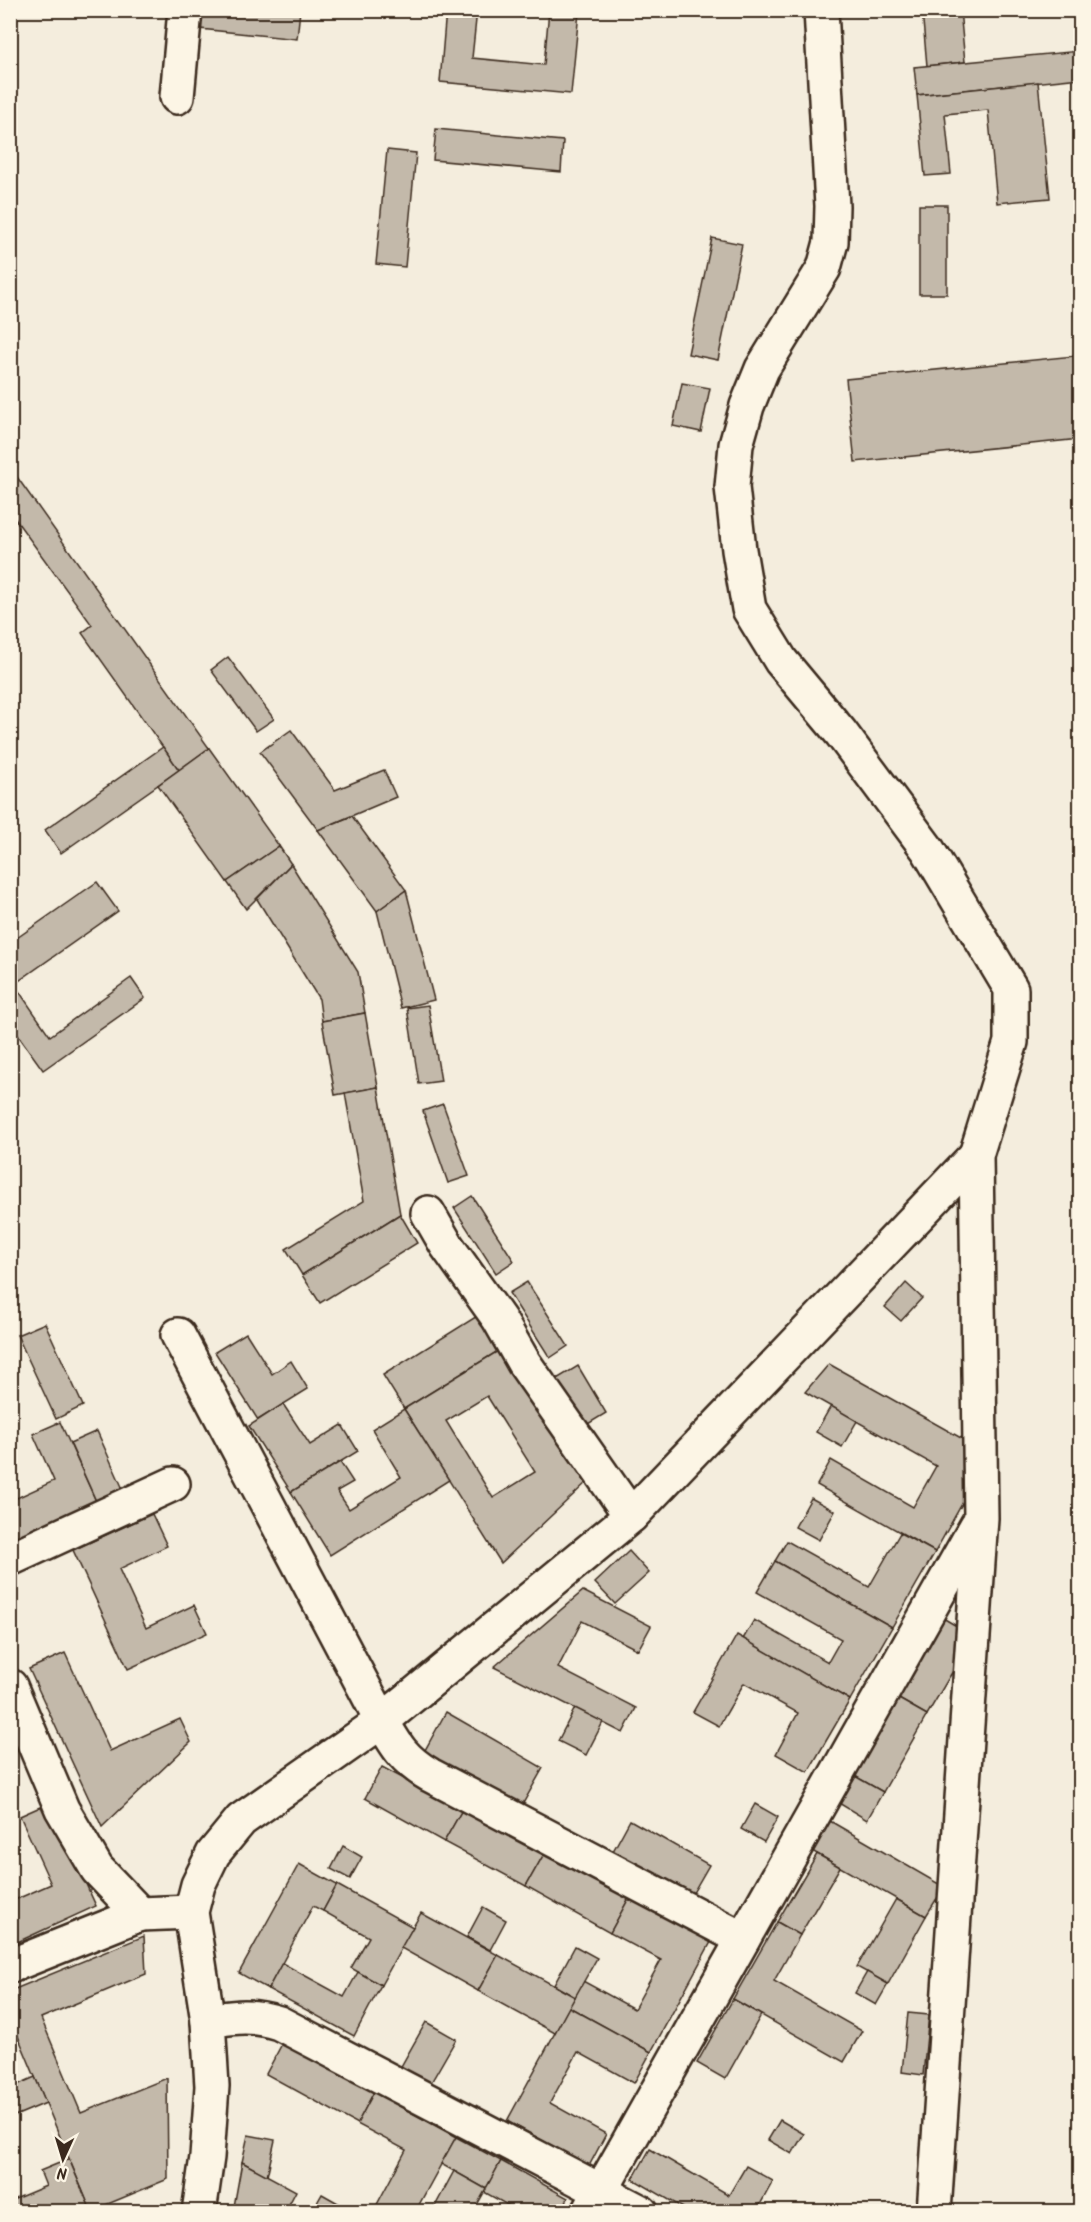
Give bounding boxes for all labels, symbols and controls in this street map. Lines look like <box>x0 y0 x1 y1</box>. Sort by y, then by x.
north arrow <box>33 2129 93 2189</box>
text: N <box>56 2160 68 2185</box>

